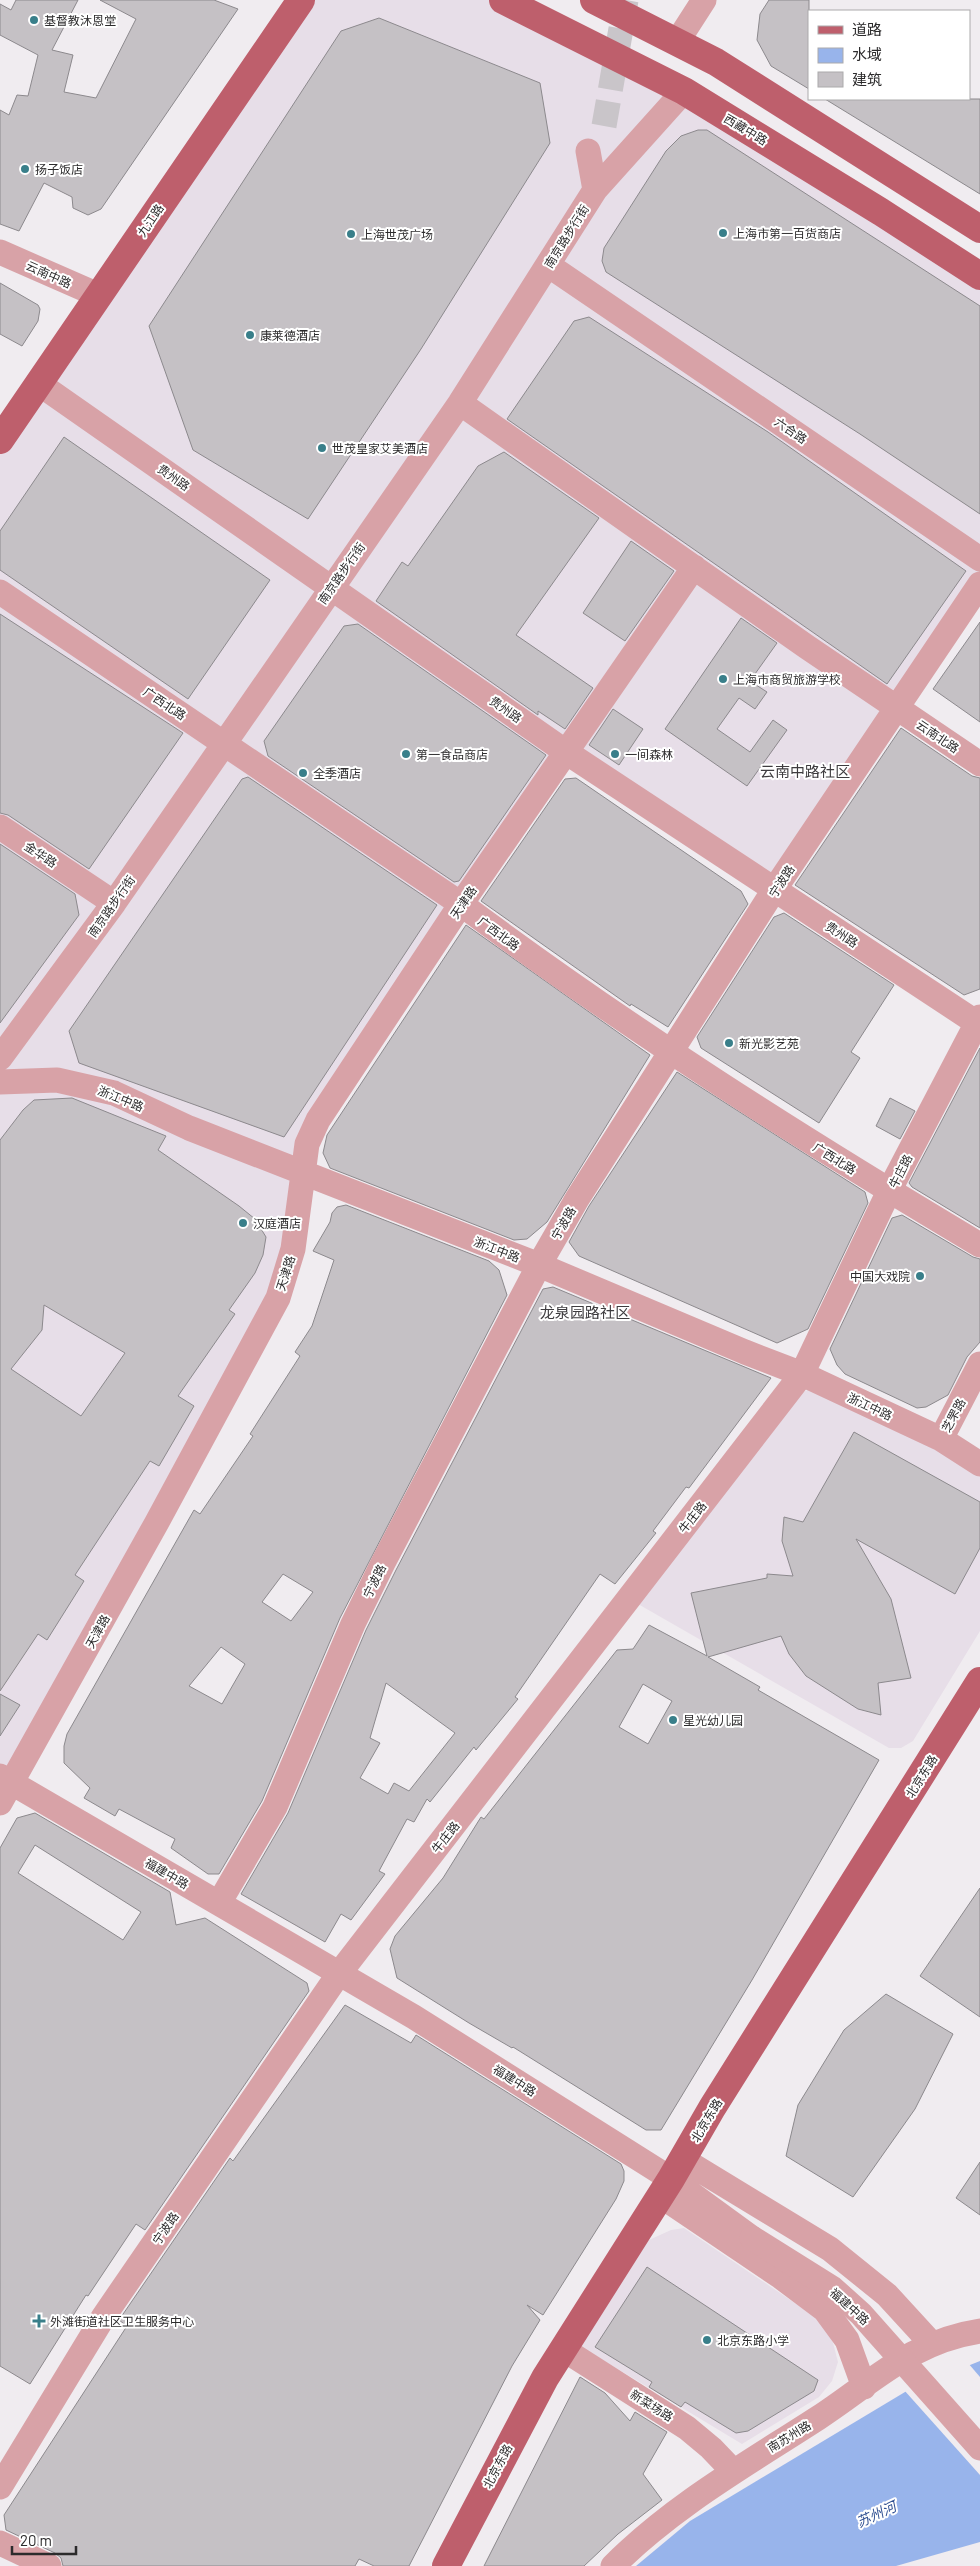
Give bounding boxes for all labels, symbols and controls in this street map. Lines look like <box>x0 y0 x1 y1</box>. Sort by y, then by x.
legend <box>808 10 970 100</box>
place label: 基督教沐恩堂 <box>44 13 116 27</box>
marker: 基督教沐恩堂 <box>28 14 40 26</box>
text: 道路 <box>852 20 882 38</box>
text: 水域 <box>852 45 882 63</box>
text: 建筑 <box>852 70 882 88</box>
street label: 西藏中路 <box>722 111 770 147</box>
place label: 扬子饭店 <box>35 162 83 176</box>
marker: 扬子饭店 <box>19 163 31 175</box>
street label: 九江路 <box>134 201 166 239</box>
street label: 南京路步行街 <box>541 202 591 270</box>
place label: 上海市第一百货商店 <box>733 226 841 240</box>
place label: 上海世茂广场 <box>361 227 433 241</box>
marker: 上海市第一百货商店 <box>717 227 729 239</box>
marker: 上海世茂广场 <box>345 228 357 240</box>
street label: 云南中路 <box>24 258 74 290</box>
place label: 康莱德酒店 <box>260 328 320 342</box>
marker: 康莱德酒店 <box>244 329 256 341</box>
street label: 六合路 <box>772 414 810 446</box>
place label: 世茂皇家艾美酒店 <box>332 441 428 455</box>
marker: 世茂皇家艾美酒店 <box>316 442 328 454</box>
street label: 贵州路 <box>155 461 193 493</box>
street label: 南京路步行街 <box>315 539 367 607</box>
place label: 上海市商贸旅游学校 <box>733 672 841 686</box>
marker: 上海市商贸旅游学校 <box>717 673 729 685</box>
street label: 广西北路 <box>141 684 189 722</box>
street label: 贵州路 <box>487 693 525 725</box>
street label: 云南北路 <box>914 717 962 755</box>
place label: 第一食品商店 <box>416 747 488 761</box>
place label: 一间森林 <box>625 747 673 761</box>
marker: 第一食品商店 <box>400 748 412 760</box>
marker: 一间森林 <box>609 748 621 760</box>
district label: 云南中路社区 <box>760 762 850 780</box>
place label: 全季酒店 <box>313 766 361 780</box>
marker: 全季酒店 <box>297 767 309 779</box>
street label: 金华路 <box>22 838 60 870</box>
street label: 宁波路 <box>765 862 797 900</box>
street label: 南京路步行街 <box>85 872 137 940</box>
street label: 天津路 <box>447 883 479 921</box>
street label: 广西北路 <box>475 913 523 953</box>
street label: 贵州路 <box>823 918 861 950</box>
place label: 新光影艺苑 <box>739 1036 799 1050</box>
marker: 新光影艺苑 <box>723 1037 735 1049</box>
street label: 浙江中路 <box>96 1083 146 1113</box>
street label: 广西北路 <box>811 1139 859 1177</box>
street label: 牛庄路 <box>886 1152 914 1190</box>
street label: 宁波路 <box>548 1204 578 1242</box>
place label: 汉庭酒店 <box>253 1216 301 1230</box>
marker: 汉庭酒店 <box>237 1217 249 1229</box>
street label: 浙江中路 <box>472 1234 522 1264</box>
street label: 天津路 <box>273 1254 297 1292</box>
place label: 中国大戏院 <box>850 1269 910 1283</box>
marker: 中国大戏院 <box>914 1270 926 1282</box>
district label: 龙泉园路社区 <box>540 1303 630 1321</box>
street label: 浙江中路 <box>845 1390 895 1422</box>
street label: 芝罘路 <box>938 1396 968 1434</box>
street label: 牛庄路 <box>675 1499 709 1535</box>
street label: 宁波路 <box>360 1562 388 1600</box>
street label: 天津路 <box>82 1612 112 1650</box>
place label: 星光幼儿园 <box>683 1713 743 1727</box>
marker: 星光幼儿园 <box>667 1714 679 1726</box>
street label: 北京东路 <box>902 1752 940 1800</box>
street label: 牛庄路 <box>428 1819 462 1855</box>
street label: 福建中路 <box>143 1855 191 1891</box>
street label: 福建中路 <box>491 2061 539 2099</box>
street label: 北京东路 <box>688 2096 724 2144</box>
street label: 宁波路 <box>149 2209 181 2247</box>
street label: 福建中路 <box>827 2285 873 2327</box>
marker: 外滩街道社区卫生服务中心 <box>32 2314 46 2328</box>
place label: 外滩街道社区卫生服务中心 <box>50 2314 194 2328</box>
place label: 北京东路小学 <box>717 2333 789 2347</box>
marker: 北京东路小学 <box>701 2334 713 2346</box>
street label: 新菜场路 <box>628 2386 676 2424</box>
street label: 南苏州路 <box>765 2418 813 2454</box>
street label: 北京东路 <box>480 2442 514 2490</box>
water label: 苏州河 <box>853 2496 901 2531</box>
scale bar <box>12 2524 76 2556</box>
text: 20 m <box>20 2531 52 2549</box>

